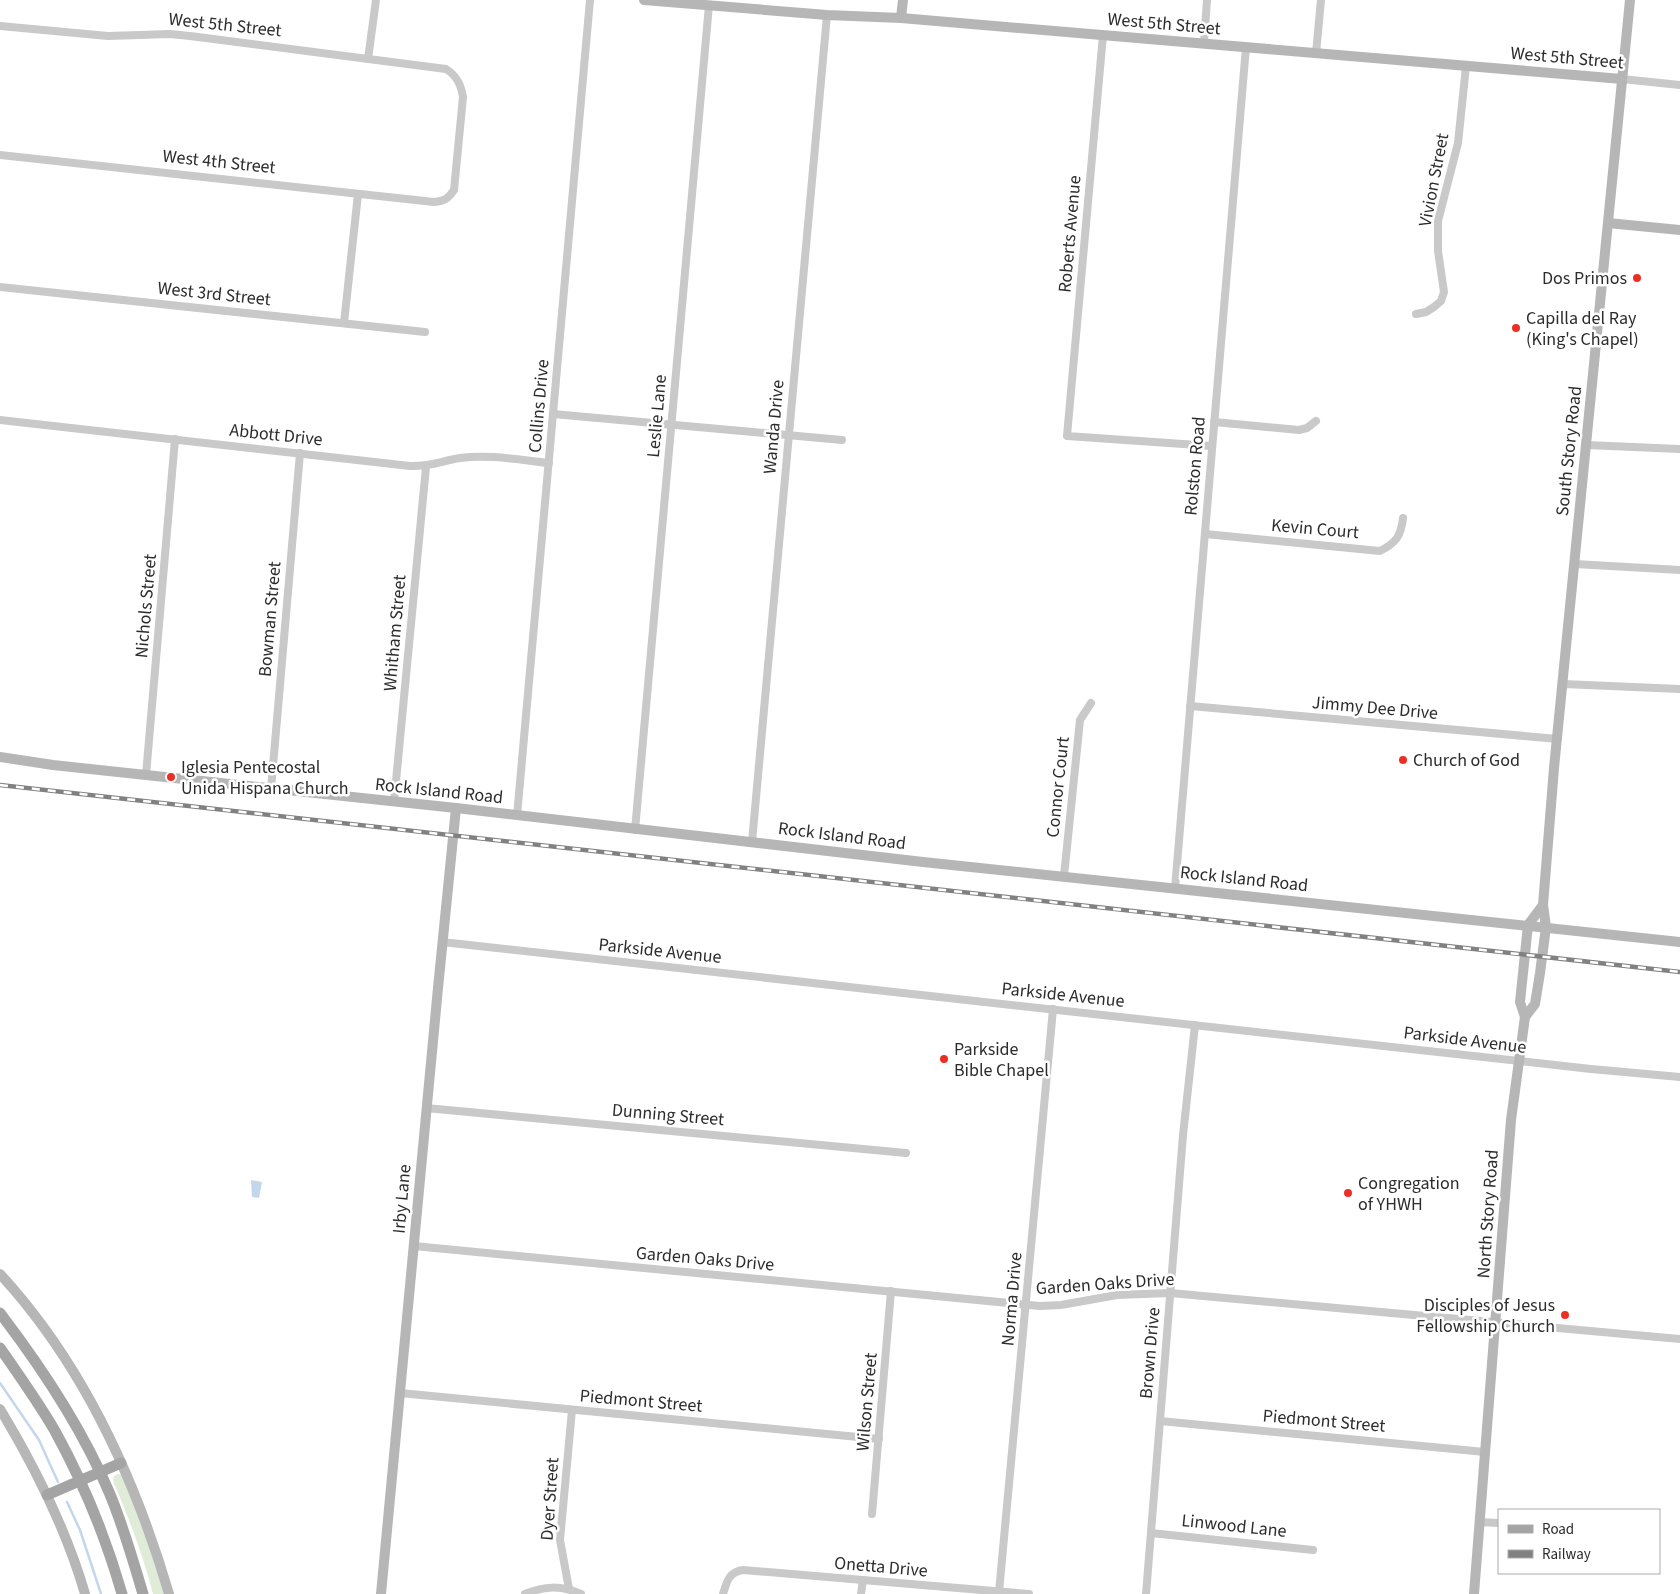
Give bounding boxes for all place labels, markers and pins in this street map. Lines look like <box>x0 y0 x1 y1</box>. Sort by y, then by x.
place label: Dos Primos <box>1542 266 1627 291</box>
marker: Dos Primos <box>1631 272 1643 284</box>
place label: Capilla del Ray (King's Chapel) <box>1526 306 1639 352</box>
marker: Capilla del Ray (King's Chapel) <box>1510 322 1522 334</box>
place label: Church of God <box>1413 748 1520 773</box>
marker: Church of God <box>1397 754 1409 766</box>
place label: Iglesia Pentecostal Unida Hispana Church <box>181 755 349 801</box>
marker: Iglesia Pentecostal Unida Hispana Church <box>165 771 177 783</box>
place label: Parkside Bible Chapel <box>954 1037 1049 1083</box>
marker: Parkside Bible Chapel <box>938 1053 950 1065</box>
place label: Congregation of YHWH <box>1358 1171 1460 1217</box>
marker: Congregation of YHWH <box>1342 1187 1354 1199</box>
place label: Disciples of Jesus Fellowship Church <box>1416 1293 1555 1339</box>
marker: Disciples of Jesus Fellowship Church <box>1559 1309 1571 1321</box>

